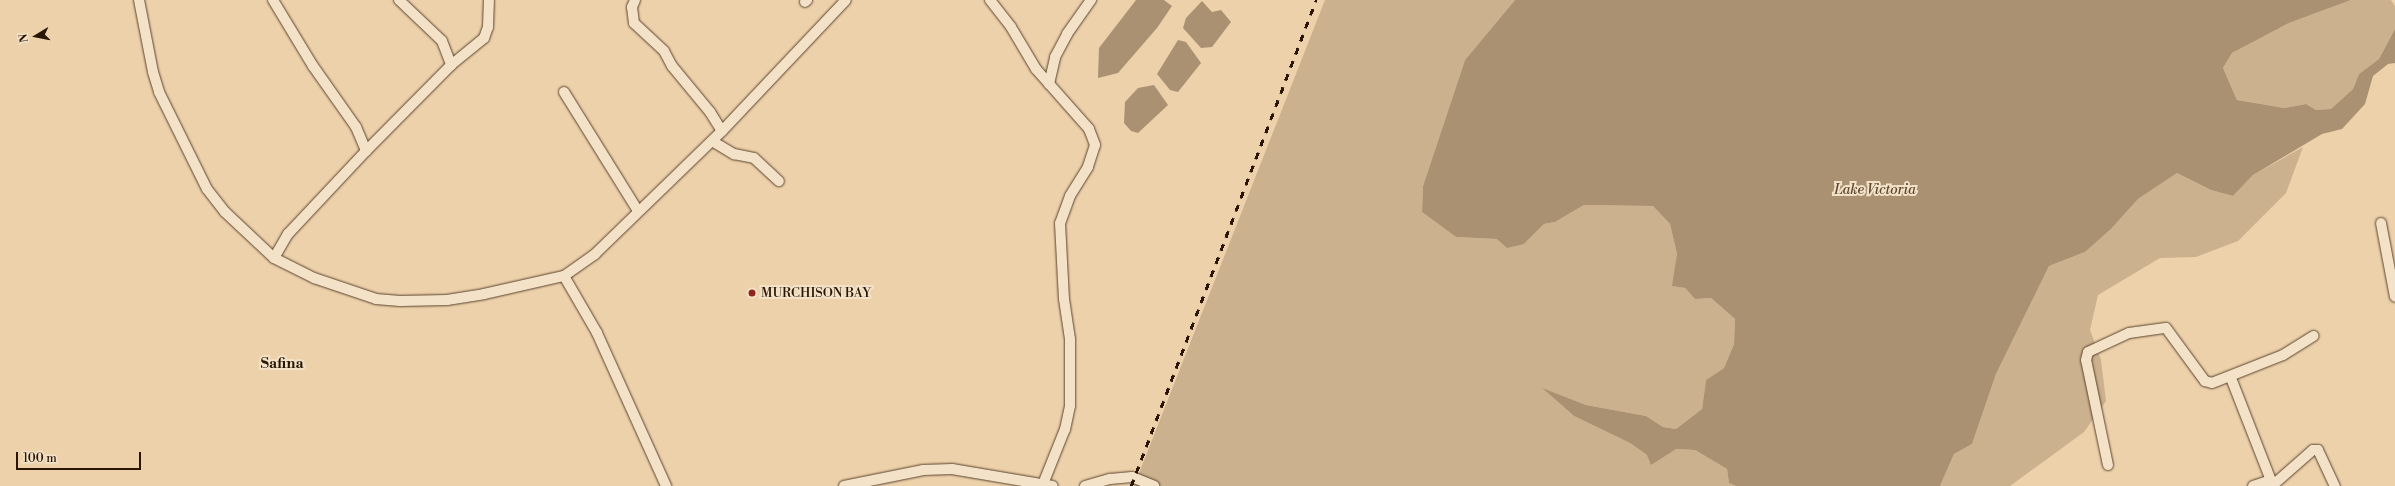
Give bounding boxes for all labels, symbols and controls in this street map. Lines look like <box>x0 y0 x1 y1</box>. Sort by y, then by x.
north arrow <box>16 16 56 56</box>
text: N <box>17 33 32 44</box>
water label: Lake Victoria <box>1834 182 1916 198</box>
place label: MURCHISON BAY <box>761 285 871 301</box>
marker: MURCHISON BAY <box>746 287 758 299</box>
district label: Safina <box>260 355 304 373</box>
scale bar <box>18 444 143 470</box>
text: 100 m <box>23 451 57 466</box>

